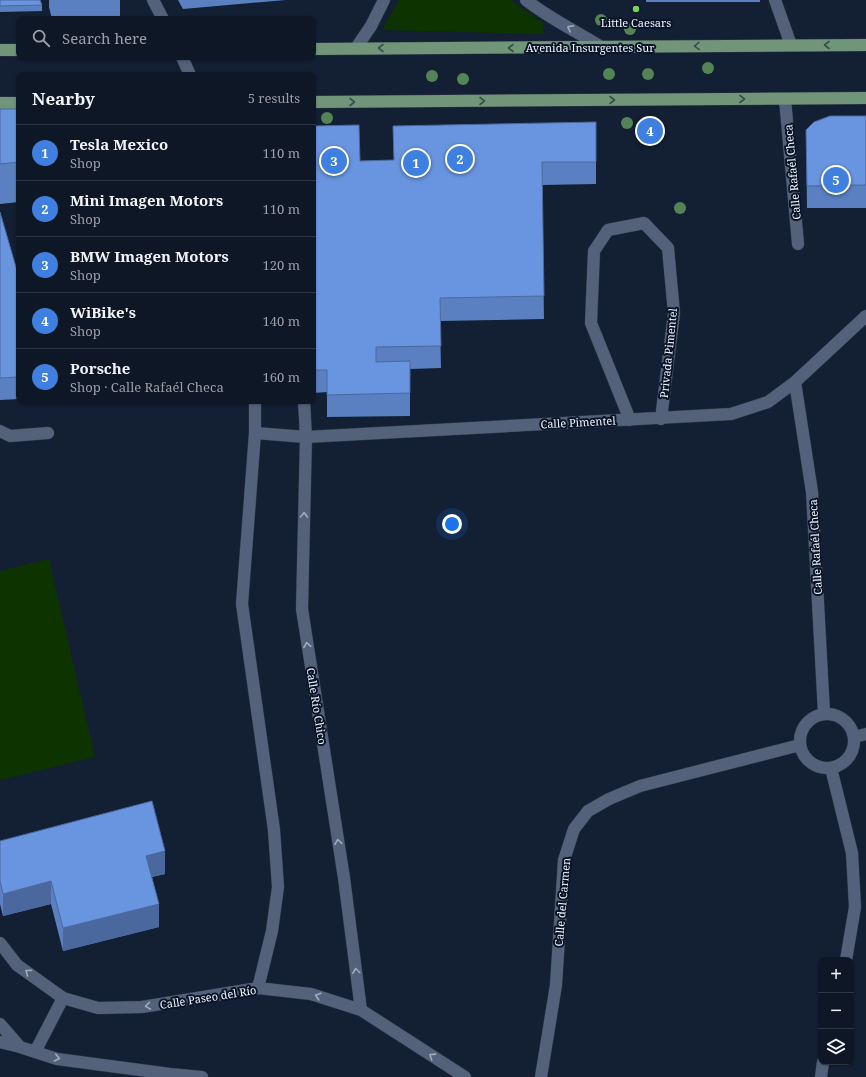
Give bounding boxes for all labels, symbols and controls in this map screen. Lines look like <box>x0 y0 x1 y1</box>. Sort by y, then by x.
marker: Little Caesars <box>631 4 641 14</box>
place label: Little Caesars <box>601 15 671 30</box>
search box <box>16 16 316 60</box>
one-way arrow <box>567 25 574 32</box>
icon: search <box>30 27 52 49</box>
text: Search here <box>62 28 147 48</box>
street label: Avenida Insurgentes Sur <box>526 40 655 55</box>
one-way arrow <box>824 41 830 49</box>
one-way arrow <box>694 42 700 50</box>
one-way arrow <box>378 44 384 52</box>
one-way arrow <box>508 44 514 52</box>
text: Nearby <box>32 87 95 110</box>
text: 5 results <box>248 89 300 107</box>
one-way arrow <box>739 95 745 103</box>
one-way arrow <box>609 96 615 104</box>
one-way arrow <box>479 97 485 105</box>
one-way arrow <box>349 98 355 106</box>
pin: 4 <box>637 116 663 146</box>
street label: Calle Rafaél Checa <box>780 124 804 220</box>
text: Tesla Mexico <box>70 134 168 154</box>
text: 1 <box>41 144 49 162</box>
text: 110 m <box>263 144 300 162</box>
pin: 2 <box>447 144 473 174</box>
pin: 3 <box>321 146 347 176</box>
pin: 1 <box>403 148 429 178</box>
text: Shop <box>70 154 101 172</box>
pin: 5 <box>823 165 849 195</box>
text: Mini Imagen Motors <box>70 190 223 210</box>
text: 2 <box>41 200 49 218</box>
text: 110 m <box>263 200 300 218</box>
text: Shop <box>70 210 101 228</box>
text: BMW Imagen Motors <box>70 246 229 266</box>
text: 3 <box>41 256 49 274</box>
text: 120 m <box>263 256 300 274</box>
text: Shop <box>70 266 101 284</box>
text: WiBike's <box>70 302 136 322</box>
street label: Privada Pimentel <box>656 307 680 399</box>
text: 4 <box>41 312 49 330</box>
text: 140 m <box>263 312 300 330</box>
text: Shop <box>70 322 101 340</box>
text: Porsche <box>70 358 130 378</box>
text: 5 <box>41 368 49 386</box>
text: 160 m <box>263 368 300 386</box>
text: Shop · Calle Rafaél Checa <box>70 378 224 396</box>
street label: Calle Pimentel <box>540 413 617 431</box>
street label: Calle Rafaél Checa <box>805 499 825 595</box>
one-way arrow <box>300 512 309 518</box>
your location <box>442 514 462 534</box>
one-way arrow <box>304 642 312 648</box>
street label: Calle Río Chico <box>304 667 330 745</box>
one-way arrow <box>334 839 343 845</box>
street label: Calle del Carmen <box>551 857 573 947</box>
map controls <box>818 957 854 1065</box>
button: + <box>818 957 854 993</box>
one-way arrow <box>352 968 361 974</box>
one-way arrow <box>25 970 32 977</box>
street label: Calle Paseo del Río <box>159 982 257 1012</box>
one-way arrow <box>314 992 321 1001</box>
button: − <box>818 993 854 1029</box>
one-way arrow <box>145 1001 151 1010</box>
button: layers <box>818 1029 854 1065</box>
one-way arrow <box>429 1053 436 1061</box>
one-way arrow <box>54 1054 61 1062</box>

